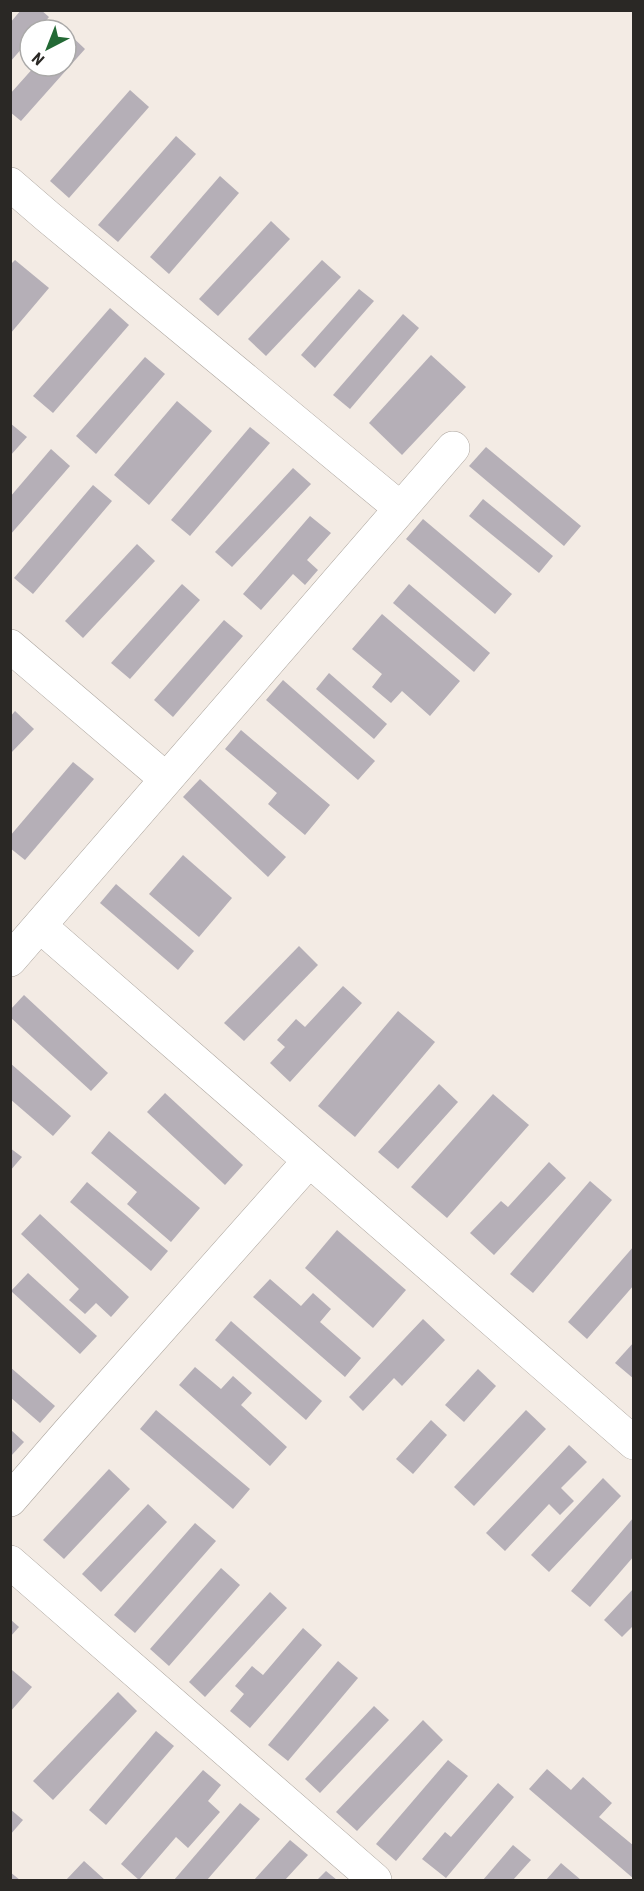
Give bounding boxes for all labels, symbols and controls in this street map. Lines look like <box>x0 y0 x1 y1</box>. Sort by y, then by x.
north arrow <box>18 18 78 78</box>
text: N <box>28 48 48 69</box>

